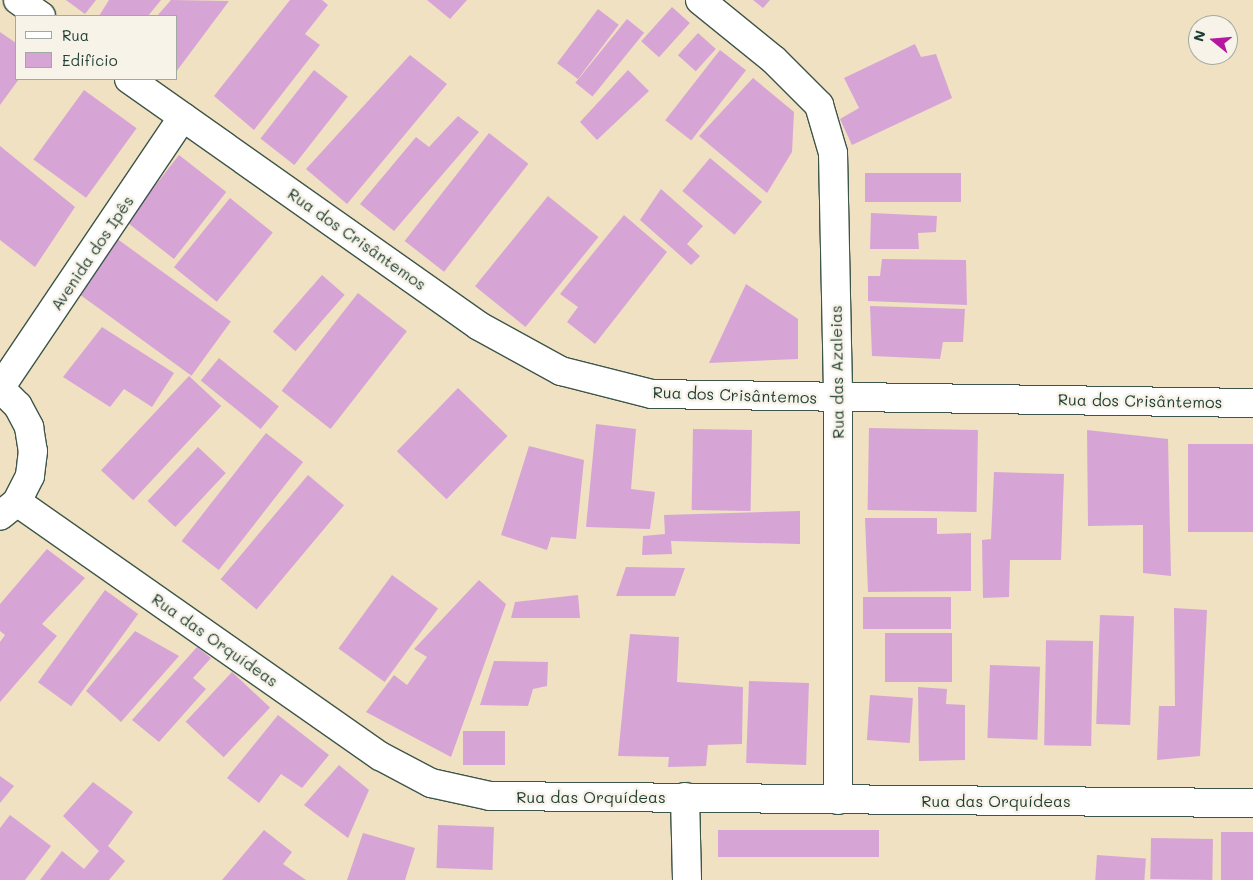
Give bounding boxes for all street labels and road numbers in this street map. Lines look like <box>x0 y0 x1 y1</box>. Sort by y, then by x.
street label: Rua dos Crisântemos <box>284 184 430 294</box>
street label: Avenida dos Ipês <box>47 192 137 314</box>
street label: Rua das Azaleias <box>826 305 848 439</box>
street label: Rua dos Crisântemos <box>652 383 818 407</box>
street label: Rua dos Crisântemos <box>1058 390 1222 412</box>
street label: Rua das Orquídeas <box>148 589 282 691</box>
street label: Rua das Orquídeas <box>516 787 666 807</box>
street label: Rua das Orquídeas <box>921 791 1071 811</box>

